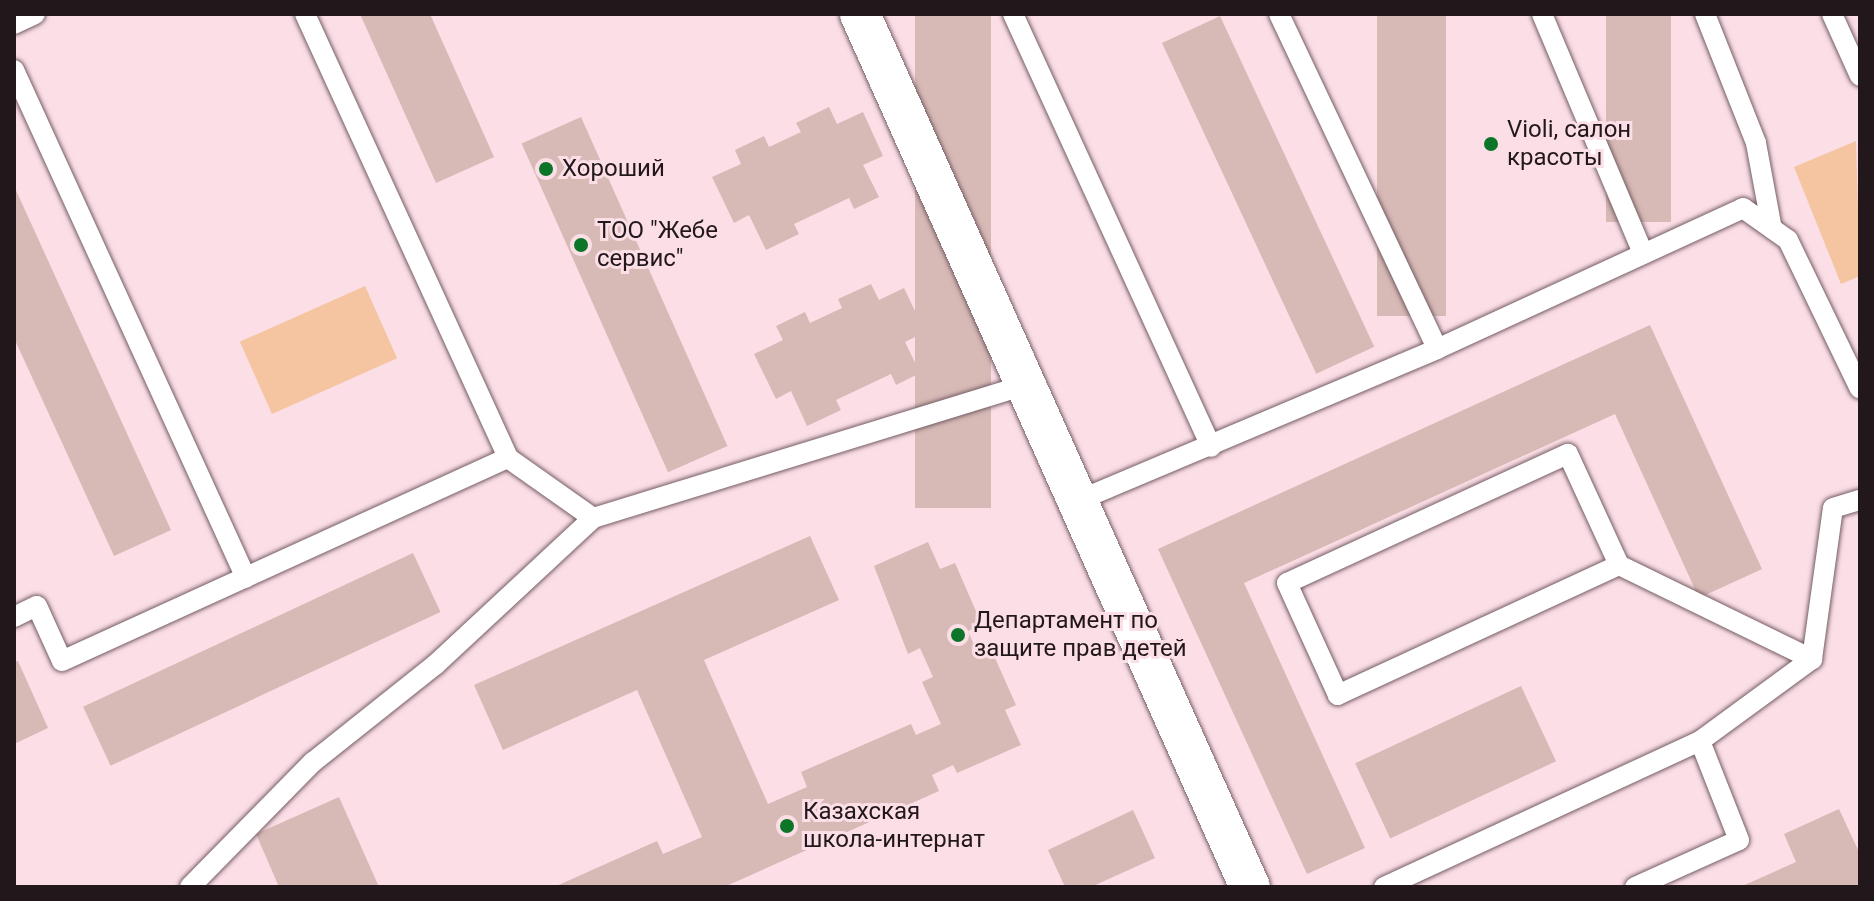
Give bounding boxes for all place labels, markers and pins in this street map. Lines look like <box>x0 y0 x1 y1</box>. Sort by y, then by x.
place label: Violi, салон красоты <box>1507 116 1631 172</box>
marker: Violi, салон красоты <box>1482 135 1500 153</box>
place label: Хороший <box>562 155 665 183</box>
marker: Хороший <box>537 160 555 178</box>
place label: ТОО "Жебе сервис" <box>597 217 718 273</box>
marker: ТОО "Жебе сервис" <box>572 236 590 254</box>
place label: Департамент по защите прав детей <box>974 607 1187 663</box>
marker: Департамент по защите прав детей <box>949 626 967 644</box>
place label: Казахская школа-интернат <box>803 798 985 854</box>
marker: Казахская школа-интернат <box>778 817 796 835</box>

